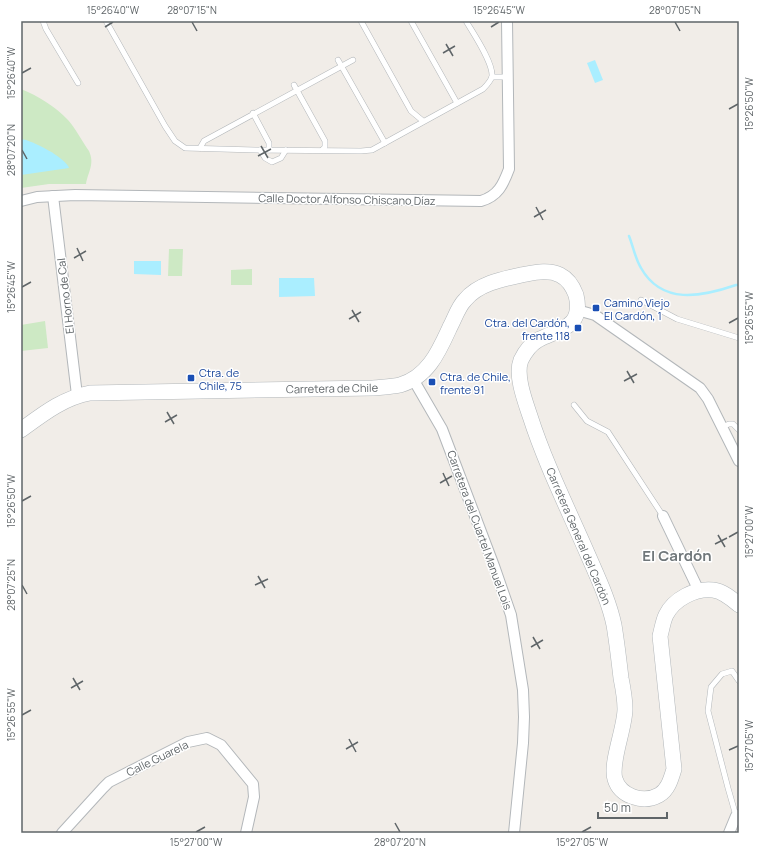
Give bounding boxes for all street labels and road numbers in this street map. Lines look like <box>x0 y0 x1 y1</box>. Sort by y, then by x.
street label: Calle Doctor Alfonso Chiscano Díaz <box>258 190 436 208</box>
street label: El Horno de Cal <box>53 257 77 335</box>
street label: Carretera de Chile <box>286 380 379 396</box>
street label: Carretera del Cuartel Manuel Lois <box>444 448 516 612</box>
street label: Carretera General del Cardón <box>543 465 615 607</box>
street label: Calle Guarela <box>124 737 190 779</box>

